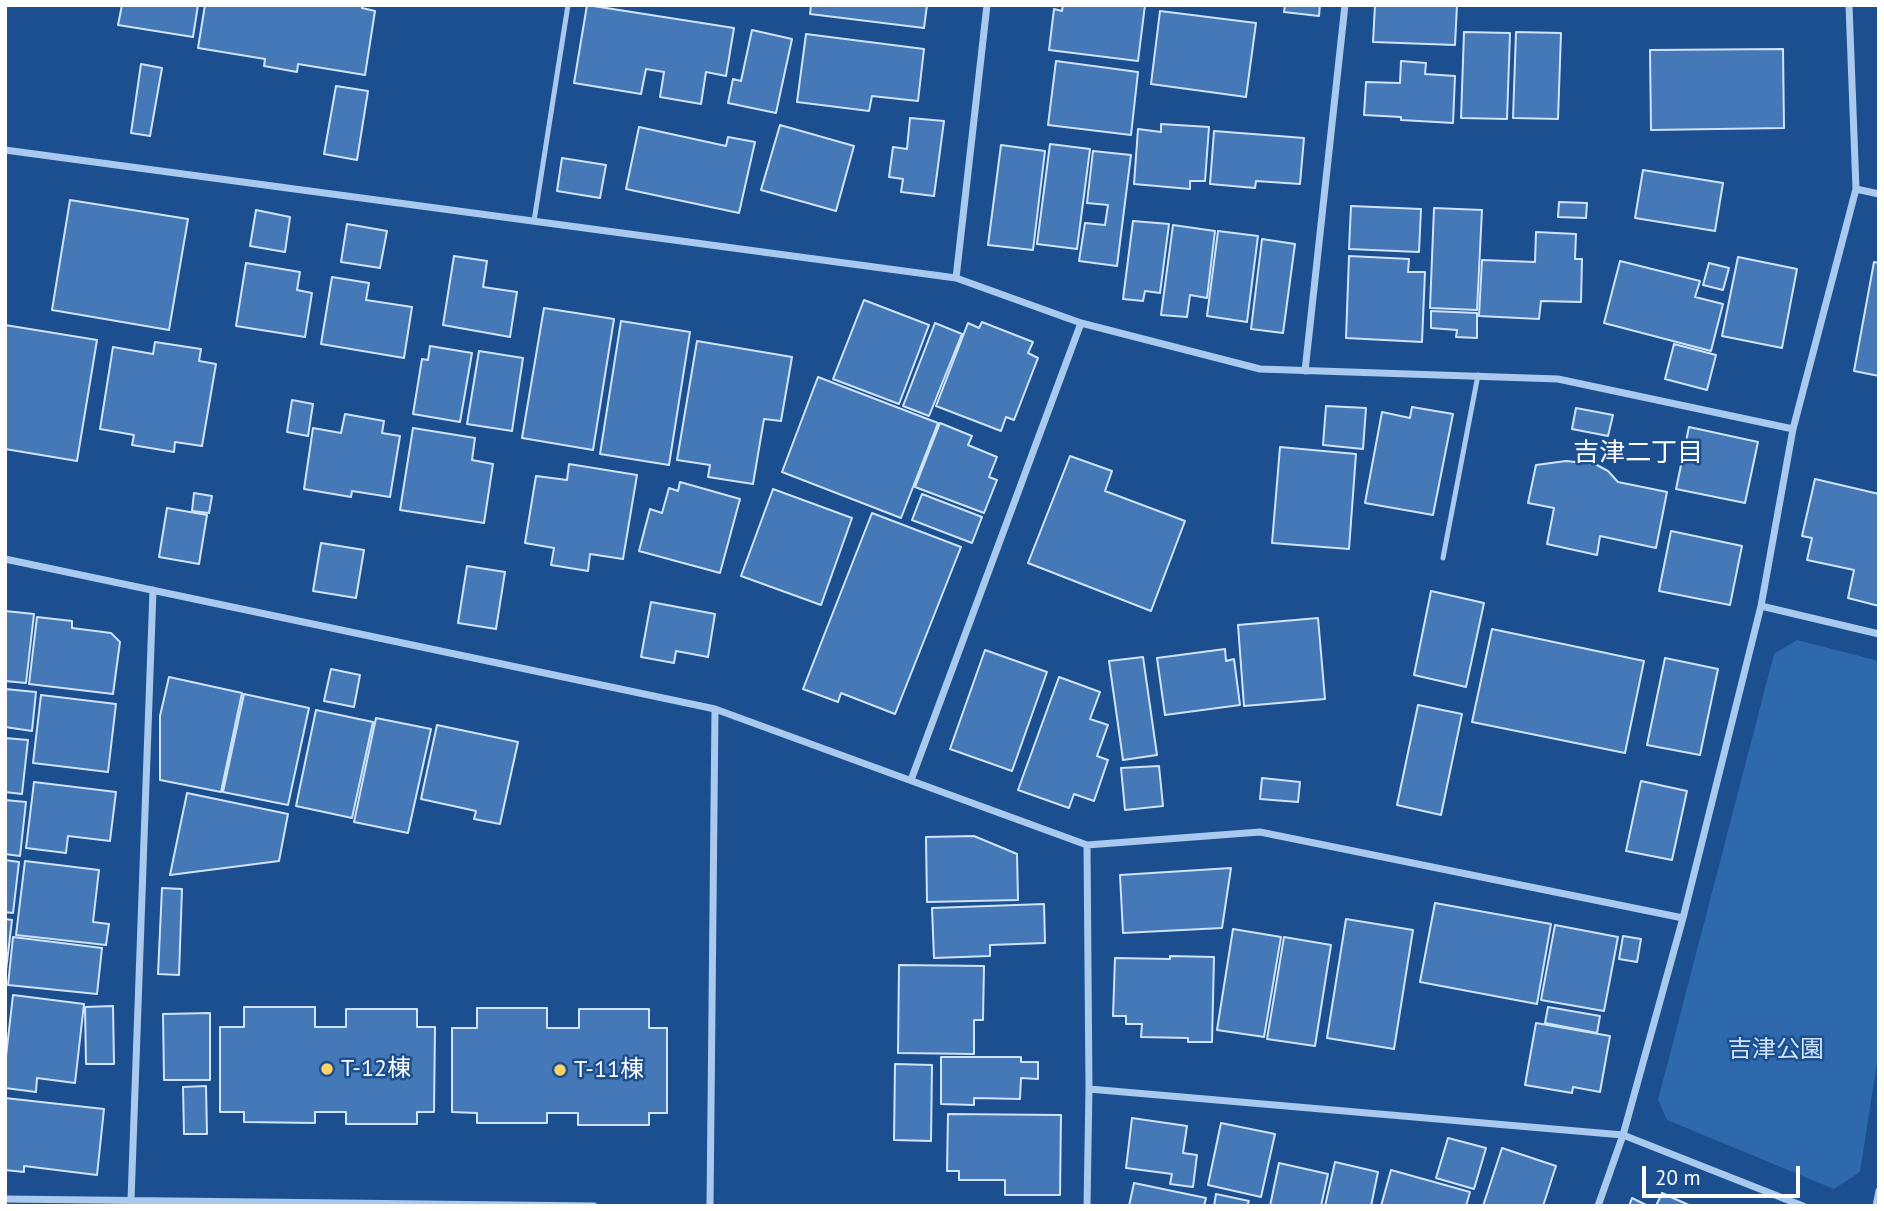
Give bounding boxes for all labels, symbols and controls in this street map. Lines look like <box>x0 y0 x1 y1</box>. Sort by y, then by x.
district label: 吉津二丁目 <box>1573 438 1703 470</box>
park label: 吉津公園 <box>1728 1036 1824 1064</box>
place label: T-12棟 <box>341 1055 411 1083</box>
place label: T-11棟 <box>574 1056 644 1084</box>
marker: T-12棟 <box>319 1061 335 1077</box>
marker: T-11棟 <box>552 1062 568 1078</box>
scale bar <box>1646 1152 1804 1196</box>
text: 20 m <box>1655 1164 1701 1191</box>

